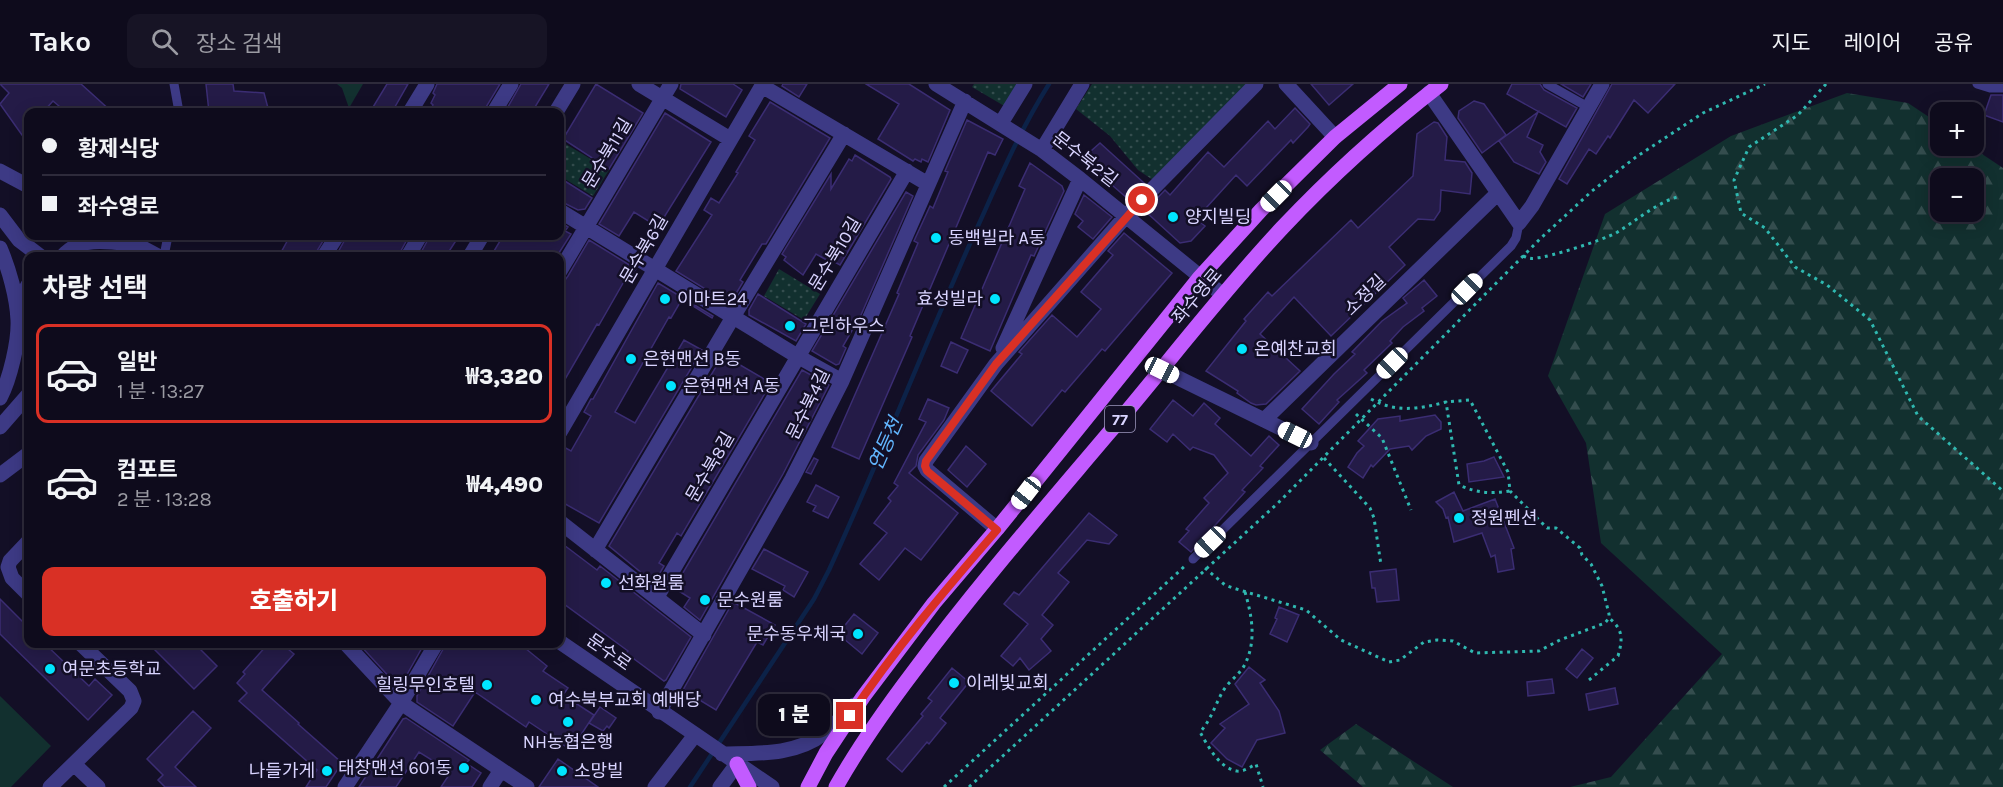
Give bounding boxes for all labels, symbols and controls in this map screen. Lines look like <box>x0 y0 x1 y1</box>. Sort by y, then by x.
search box <box>127 14 547 68</box>
text: Tako <box>30 25 91 58</box>
icon: search <box>148 25 181 58</box>
text: 장소 검색 <box>196 31 282 57</box>
text: 지도 <box>1772 31 1810 55</box>
text: 레이어 <box>1843 31 1901 55</box>
text: 공유 <box>1934 31 1973 55</box>
map controls <box>1930 102 1984 222</box>
button: + <box>1930 102 1984 156</box>
street label: 문수북11길 <box>577 114 637 192</box>
street label: 문수북2길 <box>1048 127 1122 191</box>
text: 황제식당 <box>78 136 159 162</box>
button: − <box>1930 168 1984 222</box>
car <box>1257 177 1295 215</box>
route start <box>1128 186 1155 213</box>
text: 좌수영로 <box>78 194 159 220</box>
place label: 양지빌딩 <box>1185 206 1251 228</box>
street label: 문수북6길 <box>615 210 673 288</box>
marker: 양지빌딩 <box>1166 210 1180 224</box>
street label: 문수북10길 <box>804 213 866 295</box>
place label: 동백빌라 A동 <box>948 227 1045 249</box>
marker: 동백빌라 A동 <box>929 231 943 245</box>
street label: 좌수영로 <box>1167 264 1227 328</box>
street label: 소정길 <box>1339 270 1391 320</box>
car <box>1448 270 1486 308</box>
text: 차량 선택 <box>42 272 148 304</box>
place label: 이마트24 <box>677 288 747 310</box>
place label: 효성빌라 <box>917 288 983 310</box>
marker: 이마트24 <box>658 292 672 306</box>
marker: 효성빌라 <box>988 292 1002 306</box>
place label: 그린하우스 <box>802 315 885 337</box>
marker: 그린하우스 <box>783 319 797 333</box>
place label: 온예찬교회 <box>1254 338 1337 360</box>
marker: 온예찬교회 <box>1235 342 1249 356</box>
car <box>1373 344 1411 382</box>
icon: car <box>45 347 99 401</box>
place label: 은현맨션 B동 <box>643 348 741 370</box>
text: 일반 <box>117 349 157 375</box>
marker: 은현맨션 B동 <box>624 352 638 366</box>
car <box>1142 354 1182 386</box>
text: ₩3,320 <box>466 364 543 390</box>
street label: 문수북4길 <box>781 365 835 443</box>
place label: 은현맨션 A동 <box>683 375 780 397</box>
marker: 은현맨션 A동 <box>664 379 678 393</box>
text: 1 분 · 13:27 <box>117 380 204 403</box>
road number: 77 <box>1105 406 1135 432</box>
water label: 연등천 <box>864 412 908 474</box>
car <box>1275 419 1315 451</box>
street label: 문수북8길 <box>681 428 739 506</box>
icon: car <box>45 455 99 509</box>
text: 컴포트 <box>117 457 178 483</box>
text: ₩4,490 <box>466 472 543 498</box>
car <box>1008 473 1044 513</box>
text: 2 분 · 13:28 <box>117 488 212 511</box>
place label: 정원펜션 <box>1471 507 1537 529</box>
marker: 정원펜션 <box>1452 511 1466 525</box>
car <box>1191 523 1229 561</box>
button: 호출하기 <box>42 567 546 636</box>
place label: 선화원룸 <box>618 572 684 594</box>
marker: 선화원룸 <box>599 576 613 590</box>
place label: 문수원룸 <box>717 589 783 611</box>
marker: 문수원룸 <box>698 593 712 607</box>
place label: 문수동우체국 <box>747 623 846 645</box>
marker: 문수동우체국 <box>851 627 865 641</box>
street label: 문수로 <box>582 629 636 675</box>
place label: 여문초등학교 <box>62 658 161 680</box>
marker: 여문초등학교 <box>43 662 57 676</box>
place label: 이레빛교회 <box>966 672 1049 694</box>
place label: 힐링무인호텔 <box>376 674 475 696</box>
marker: 이레빛교회 <box>947 676 961 690</box>
marker: 힐링무인호텔 <box>480 678 494 692</box>
place label: 여수북부교회 예배당 <box>548 689 701 711</box>
marker: 여수북부교회 예배당 <box>529 693 543 707</box>
callout: 1 분 <box>757 695 829 737</box>
route end <box>836 702 863 729</box>
text: 1 분 <box>778 703 810 726</box>
marker: NH농협은행 <box>561 715 575 729</box>
place label: NH농협은행 <box>523 731 613 753</box>
place label: 태창맨션 601동 <box>338 757 452 779</box>
place label: 나들가게 <box>249 760 315 782</box>
place label: 소망빌 <box>574 760 624 782</box>
marker: 태창맨션 601동 <box>457 761 471 775</box>
marker: 나들가게 <box>320 764 334 778</box>
marker: 소망빌 <box>555 764 569 778</box>

